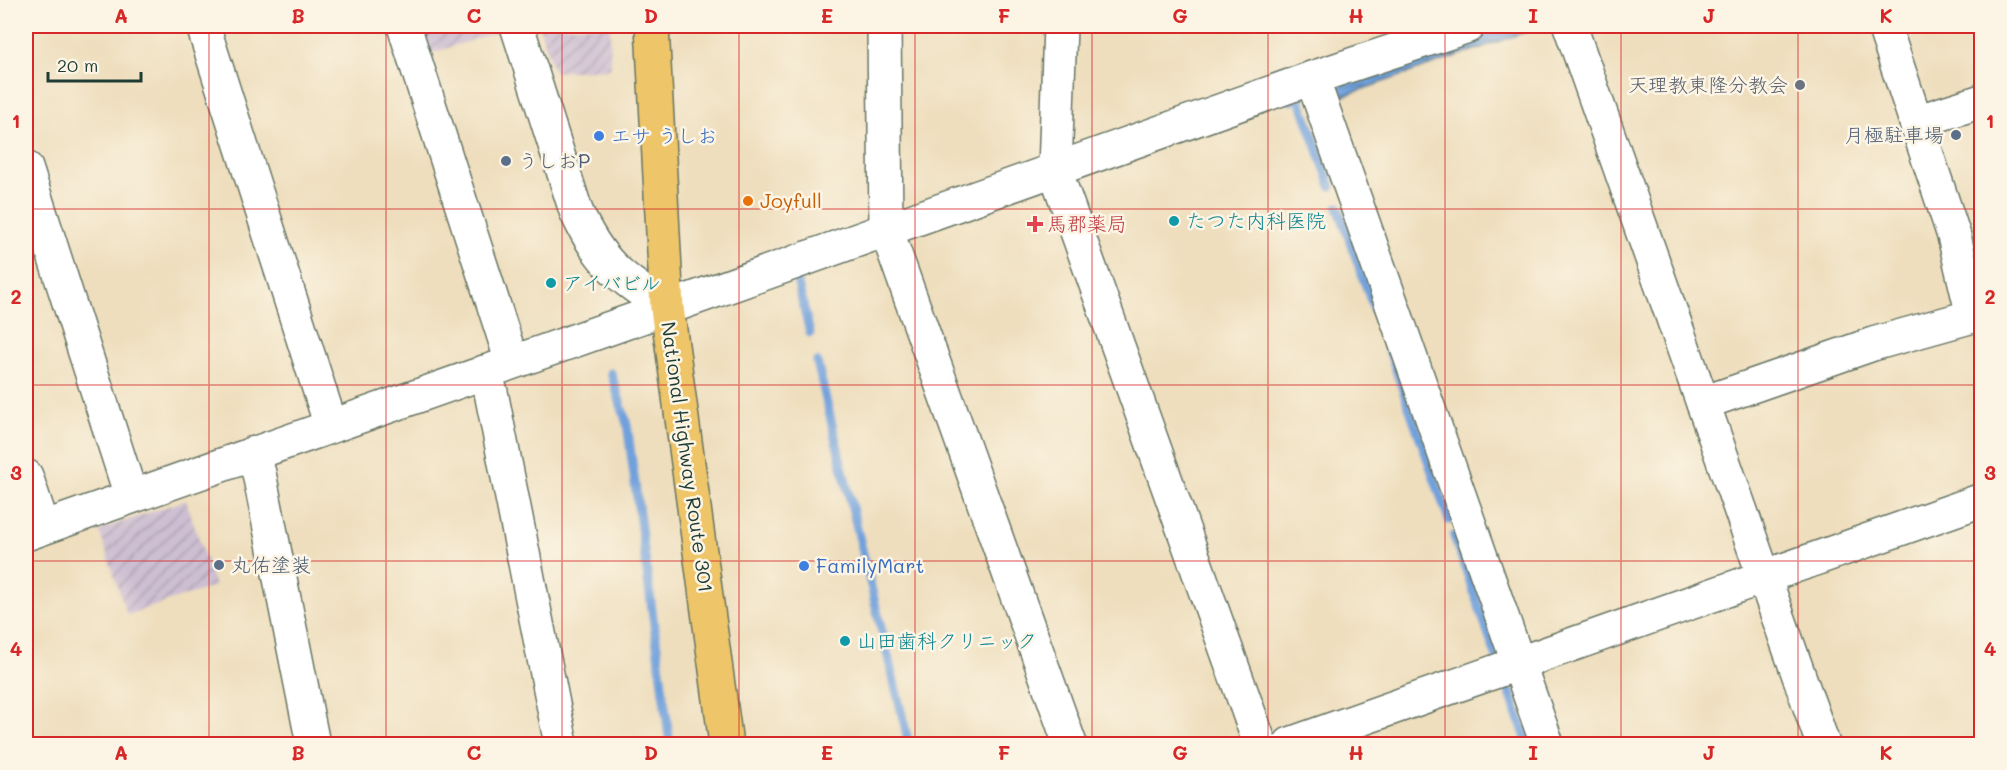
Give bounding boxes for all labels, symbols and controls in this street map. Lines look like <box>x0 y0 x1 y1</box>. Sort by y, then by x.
text: A <box>114 2 128 28</box>
text: B <box>291 2 305 28</box>
text: C <box>467 2 482 28</box>
text: D <box>644 2 658 28</box>
text: E <box>821 2 833 28</box>
text: F <box>998 2 1011 28</box>
text: G <box>1172 2 1188 28</box>
text: H <box>1348 2 1364 28</box>
text: I <box>1528 2 1538 28</box>
text: J <box>1702 2 1716 28</box>
text: K <box>1879 2 1893 28</box>
scale bar <box>48 45 141 83</box>
text: 20 m <box>57 53 98 77</box>
place label: 天理教東隆分教会 <box>1628 71 1788 97</box>
marker: 天理教東隆分教会 <box>1793 78 1807 92</box>
text: 1 <box>12 107 20 133</box>
text: 1 <box>1986 107 1994 133</box>
place label: 月極駐車場 <box>1844 121 1944 147</box>
place label: エサ うしお <box>611 122 717 148</box>
marker: 月極駐車場 <box>1949 128 1963 142</box>
marker: エサ うしお <box>592 129 606 143</box>
place label: うしおP <box>518 147 590 173</box>
marker: うしおP <box>499 154 513 168</box>
place label: Joyfull <box>760 187 822 213</box>
marker: Joyfull <box>741 194 755 208</box>
place label: たつた内科医院 <box>1186 207 1326 233</box>
place label: 馬郡薬局 <box>1047 210 1127 236</box>
marker: たつた内科医院 <box>1167 214 1181 228</box>
marker: 馬郡薬局 <box>1028 217 1042 231</box>
place label: アイバビル <box>563 269 661 295</box>
marker: アイバビル <box>544 276 558 290</box>
text: 2 <box>10 283 22 309</box>
text: 2 <box>1984 283 1996 309</box>
street label: National Highway Route 301 <box>656 320 720 594</box>
text: 3 <box>10 459 22 485</box>
text: 3 <box>1984 459 1996 485</box>
place label: 丸佑塗装 <box>231 551 311 577</box>
place label: FamilyMart <box>816 552 924 578</box>
marker: 丸佑塗装 <box>212 558 226 572</box>
marker: FamilyMart <box>797 559 811 573</box>
place label: 山田歯科クリニック <box>857 627 1037 653</box>
marker: 山田歯科クリニック <box>838 634 852 648</box>
text: 4 <box>10 635 23 661</box>
text: 4 <box>1984 635 1997 661</box>
text: A <box>114 739 128 765</box>
text: B <box>291 739 305 765</box>
text: C <box>467 739 482 765</box>
text: D <box>644 739 658 765</box>
text: E <box>821 739 833 765</box>
text: F <box>998 739 1011 765</box>
text: G <box>1172 739 1188 765</box>
text: H <box>1348 739 1364 765</box>
text: I <box>1528 739 1538 765</box>
text: J <box>1702 739 1716 765</box>
text: K <box>1879 739 1893 765</box>

